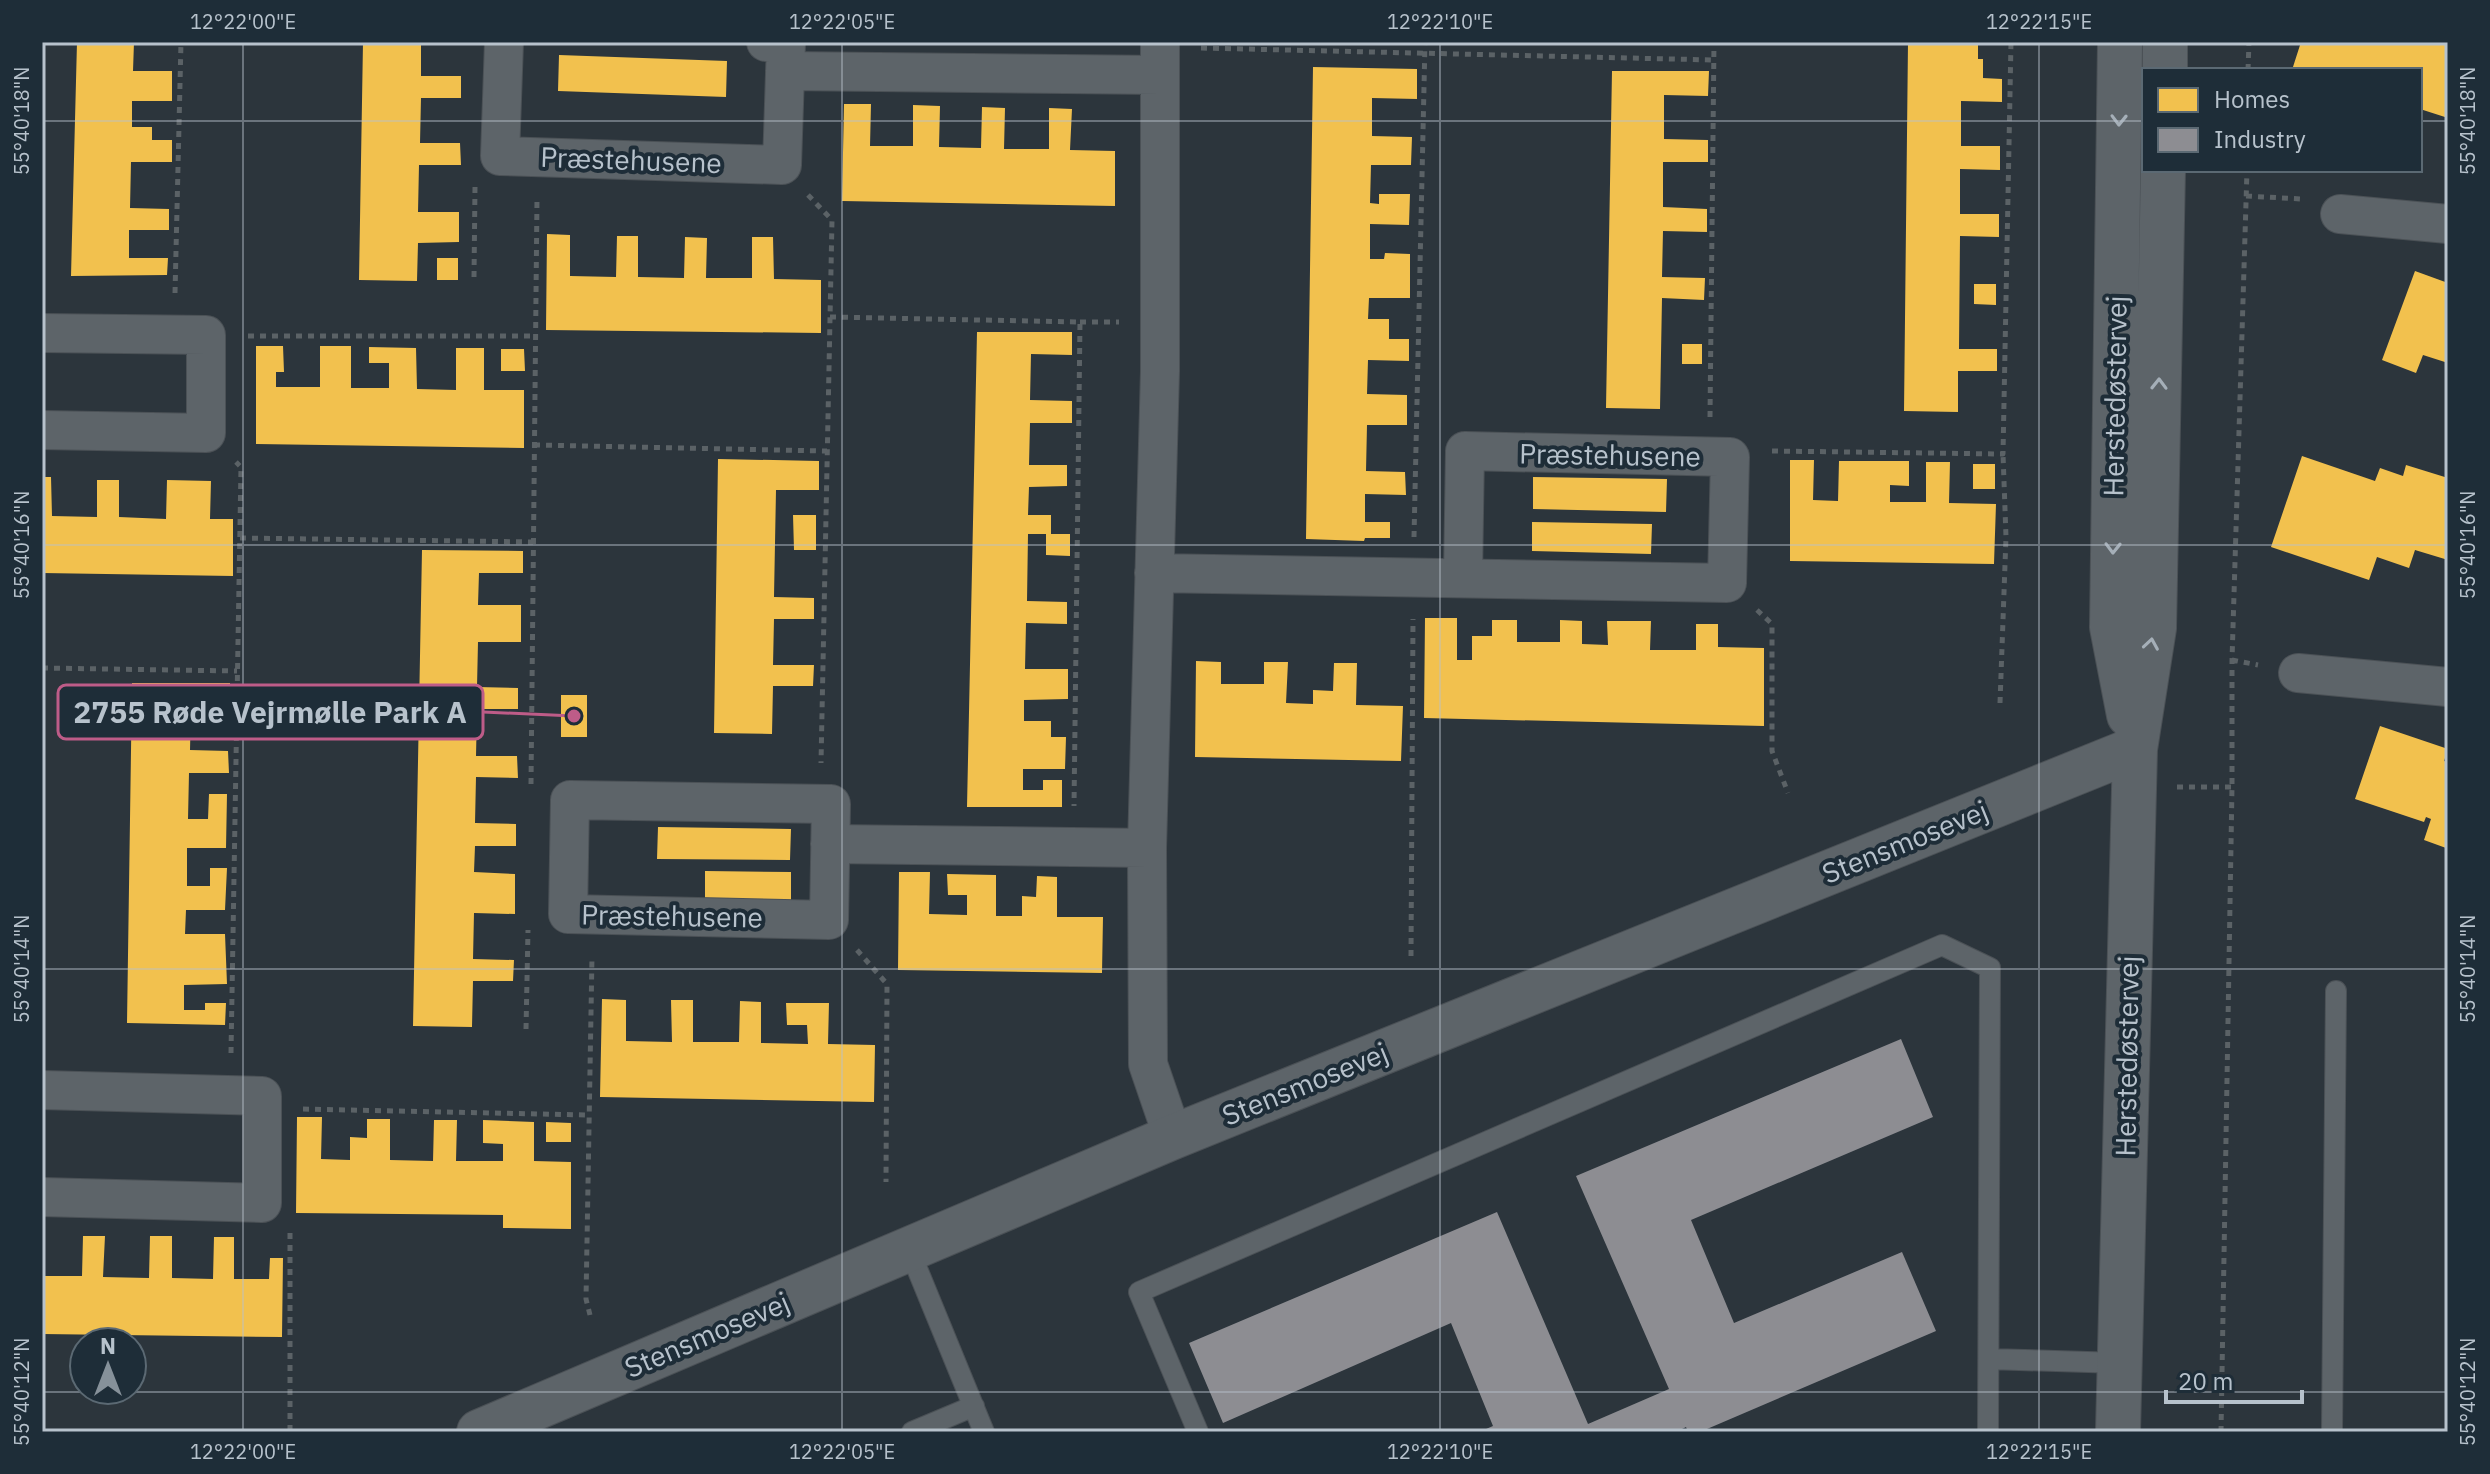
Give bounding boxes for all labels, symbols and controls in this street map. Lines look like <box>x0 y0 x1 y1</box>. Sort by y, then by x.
text: 12°22'00"E <box>190 8 296 35</box>
text: 12°22'05"E <box>789 8 895 35</box>
text: 12°22'10"E <box>1387 8 1493 35</box>
text: 12°22'15"E <box>1986 8 2092 35</box>
text: 55°40'18"N <box>8 67 35 175</box>
text: 55°40'18"N <box>2454 67 2481 175</box>
legend <box>2142 68 2422 172</box>
text: Homes <box>2214 83 2290 115</box>
one-way arrow <box>2110 114 2128 127</box>
text: Industry <box>2214 123 2306 155</box>
street label: Præstehusene <box>540 138 722 181</box>
street label: Herstedøstervej <box>2094 295 2135 497</box>
one-way arrow <box>2150 377 2167 390</box>
street label: Præstehusene <box>1519 434 1701 475</box>
text: 55°40'16"N <box>8 491 35 599</box>
text: 55°40'16"N <box>2454 491 2481 599</box>
one-way arrow <box>2104 542 2122 555</box>
one-way arrow <box>2142 637 2159 651</box>
callout: 2755 Røde Vejrmølle Park A <box>58 685 483 739</box>
text: 2755 Røde Vejrmølle Park A <box>73 692 467 731</box>
street label: Stensmosevej <box>1816 791 1993 892</box>
street label: Præstehusene <box>581 895 763 936</box>
text: 55°40'14"N <box>8 915 35 1023</box>
text: 55°40'14"N <box>2454 915 2481 1023</box>
street label: Herstedøstervej <box>2106 955 2147 1157</box>
street label: Stensmosevej <box>1216 1033 1393 1134</box>
street label: Stensmosevej <box>619 1283 795 1386</box>
north arrow <box>68 1326 148 1406</box>
text: N <box>100 1331 116 1360</box>
text: 55°40'12"N <box>8 1338 35 1446</box>
text: 55°40'12"N <box>2454 1338 2481 1446</box>
scale bar <box>2166 1354 2302 1404</box>
text: 20 m <box>2178 1365 2233 1397</box>
text: 12°22'00"E <box>190 1438 296 1465</box>
text: 12°22'05"E <box>789 1438 895 1465</box>
text: 12°22'10"E <box>1387 1438 1493 1465</box>
text: 12°22'15"E <box>1986 1438 2092 1465</box>

